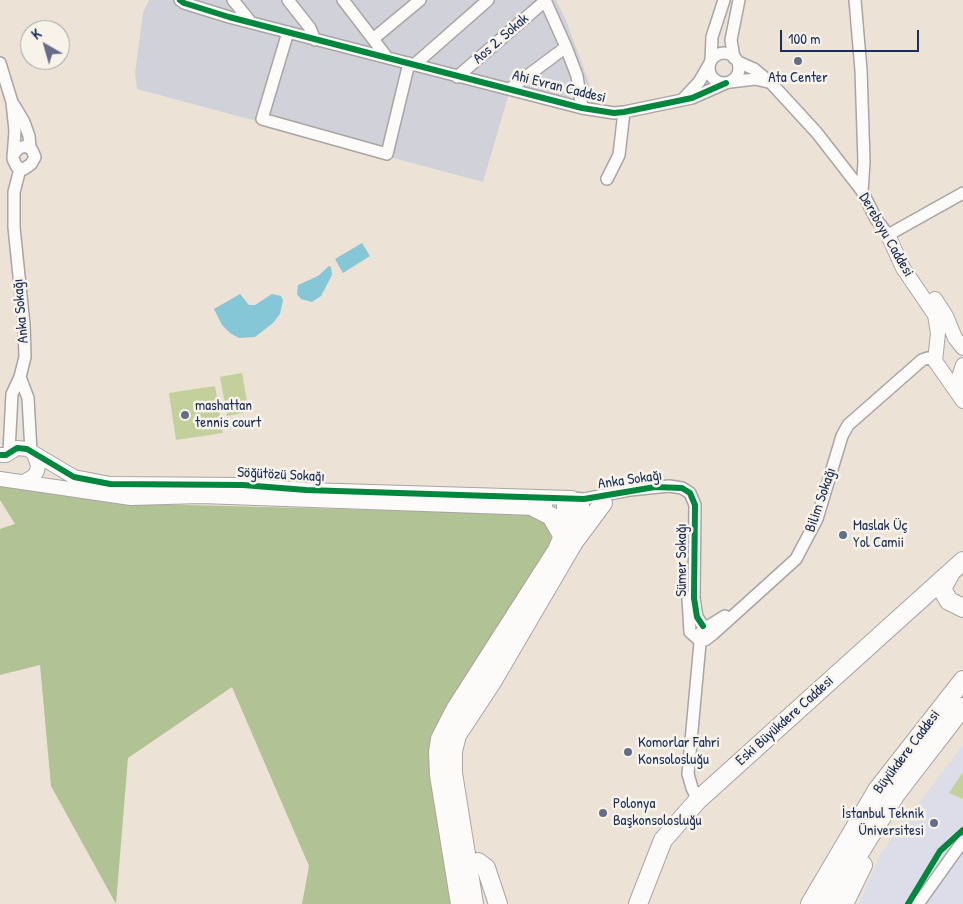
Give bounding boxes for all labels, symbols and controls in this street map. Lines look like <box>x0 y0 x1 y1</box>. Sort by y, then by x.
street label: Aos 2. Sokak <box>470 10 532 68</box>
north arrow <box>20 20 70 70</box>
scale bar <box>783 20 922 52</box>
text: K <box>27 24 45 43</box>
text: 100 m <box>788 28 821 49</box>
marker: Ata Center <box>792 55 804 67</box>
street label: Ahi Evran Caddesi <box>510 67 608 107</box>
place label: Ata Center <box>768 69 828 87</box>
street label: Dereboyu Caddesi <box>855 190 917 280</box>
street label: Anka Sokağı <box>9 278 33 344</box>
place label: mashattan tennis court <box>195 397 261 432</box>
marker: mashattan tennis court <box>179 409 191 421</box>
street label: Söğütözü Sokağı <box>237 464 325 486</box>
street label: Bilim Sokağı <box>802 465 840 535</box>
street label: Anka Sokağı <box>597 467 663 493</box>
place label: Maslak Üç Yol Camii <box>853 517 907 552</box>
street label: Sümer Sokağı <box>673 523 691 597</box>
marker: Maslak Üç Yol Camii <box>837 529 849 541</box>
street label: Eski Büyükdere Caddesi <box>732 672 838 770</box>
street label: Büyükdere Caddesi <box>870 707 944 797</box>
place label: Komorlar Fahri Konsolosluğu <box>638 734 720 769</box>
marker: Komorlar Fahri Konsolosluğu <box>622 746 634 758</box>
place label: Polonya Başkonsolosluğu <box>613 795 702 830</box>
place label: İstanbul Teknik Üniversitesi <box>842 805 924 840</box>
marker: Polonya Başkonsolosluğu <box>597 807 609 819</box>
marker: İstanbul Teknik Üniversitesi <box>928 817 940 829</box>

